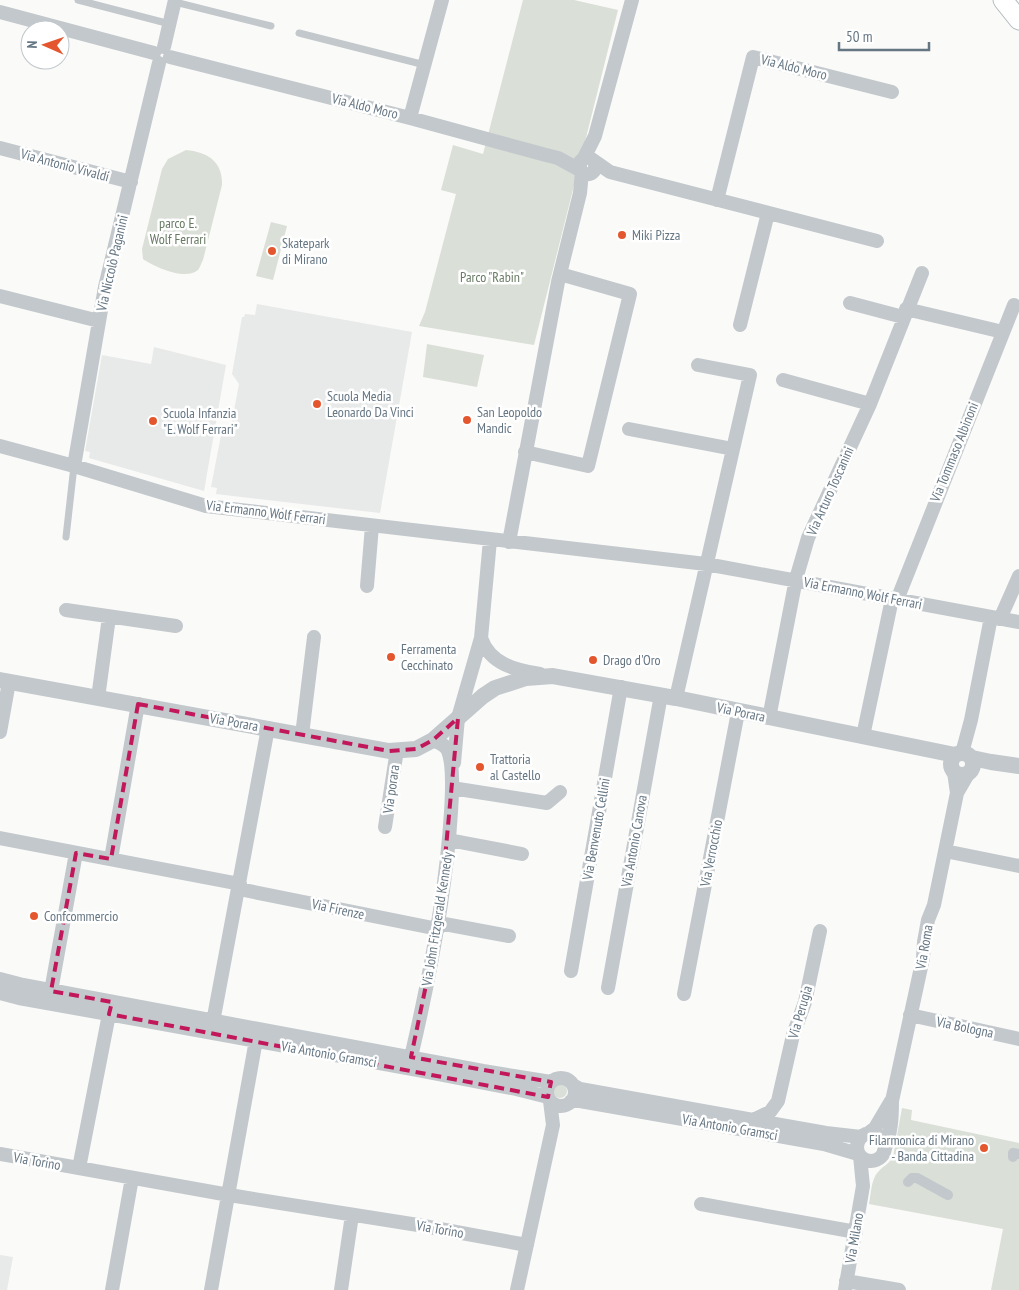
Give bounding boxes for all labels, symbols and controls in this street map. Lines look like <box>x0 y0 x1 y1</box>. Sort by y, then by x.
north arrow <box>20 20 70 70</box>
scale bar <box>839 20 929 52</box>
text: 50 m <box>846 27 872 46</box>
text: N <box>23 40 41 49</box>
street label: Via Aldo Moro <box>758 50 829 84</box>
street label: Via Aldo Moro <box>329 89 400 123</box>
street label: Via Antonio Vivaldi <box>18 144 111 185</box>
street label: Via Niccolò Paganini <box>92 213 132 314</box>
park label: parco E. Wolf Ferrari <box>150 214 206 248</box>
place label: Miki Pizza <box>632 226 680 244</box>
marker: Miki Pizza <box>616 229 628 241</box>
place label: Skatepark di Mirano <box>282 234 330 268</box>
marker: Skatepark di Mirano <box>266 245 278 257</box>
park label: Parco "Rabin" <box>460 268 524 286</box>
place label: Scuola Media Leonardo Da Vinci <box>327 387 414 421</box>
marker: Scuola Media Leonardo Da Vinci <box>311 398 323 410</box>
street label: Via Tommaso Albinoni <box>925 399 982 506</box>
place label: San Leopoldo Mandic <box>477 403 542 437</box>
place label: Scuola Infanzia "E. Wolf Ferrari" <box>163 404 238 438</box>
marker: San Leopoldo Mandic <box>461 414 473 426</box>
marker: Scuola Infanzia "E. Wolf Ferrari" <box>147 415 159 427</box>
street label: Via Arturo Toscanini <box>802 444 858 539</box>
street label: Via Ermanno Wolf Ferrari <box>204 496 327 528</box>
street label: Via Ermanno Wolf Ferrari <box>801 573 924 613</box>
place label: Ferramenta Cecchinato <box>401 640 456 674</box>
marker: Ferramenta Cecchinato <box>385 651 397 663</box>
place label: Drago d'Oro <box>603 651 661 669</box>
marker: Drago d'Oro <box>587 654 599 666</box>
street label: Via Porara <box>714 698 767 726</box>
street label: Via Porara <box>207 709 260 735</box>
place label: Trattoria al Castello <box>490 750 540 784</box>
marker: Trattoria al Castello <box>474 761 486 773</box>
street label: Via porara <box>379 763 403 816</box>
street label: Via Benvenuto Cellini <box>578 777 614 882</box>
street label: Via Antonio Canova <box>617 793 651 890</box>
street label: Via Verrocchio <box>695 818 726 889</box>
street label: Via John Fitzgerald Kennedy <box>417 850 457 988</box>
street label: Via Firenze <box>309 894 366 923</box>
place label: Confcommercio <box>44 907 118 925</box>
marker: Confcommercio <box>28 910 40 922</box>
street label: Via Roma <box>911 923 937 972</box>
street label: Via Perugia <box>784 983 816 1042</box>
street label: Via Bologna <box>934 1012 995 1042</box>
street label: Via Antonio Gramsci <box>279 1037 378 1071</box>
street label: Via Antonio Gramsci <box>680 1110 779 1144</box>
place label: Filarmonica di Mirano - Banda Cittadina <box>869 1131 974 1165</box>
marker: Filarmonica di Mirano - Banda Cittadina <box>978 1142 990 1154</box>
street label: Via Torino <box>11 1148 62 1174</box>
street label: Via Milano <box>841 1211 867 1266</box>
street label: Via Torino <box>414 1216 465 1242</box>

